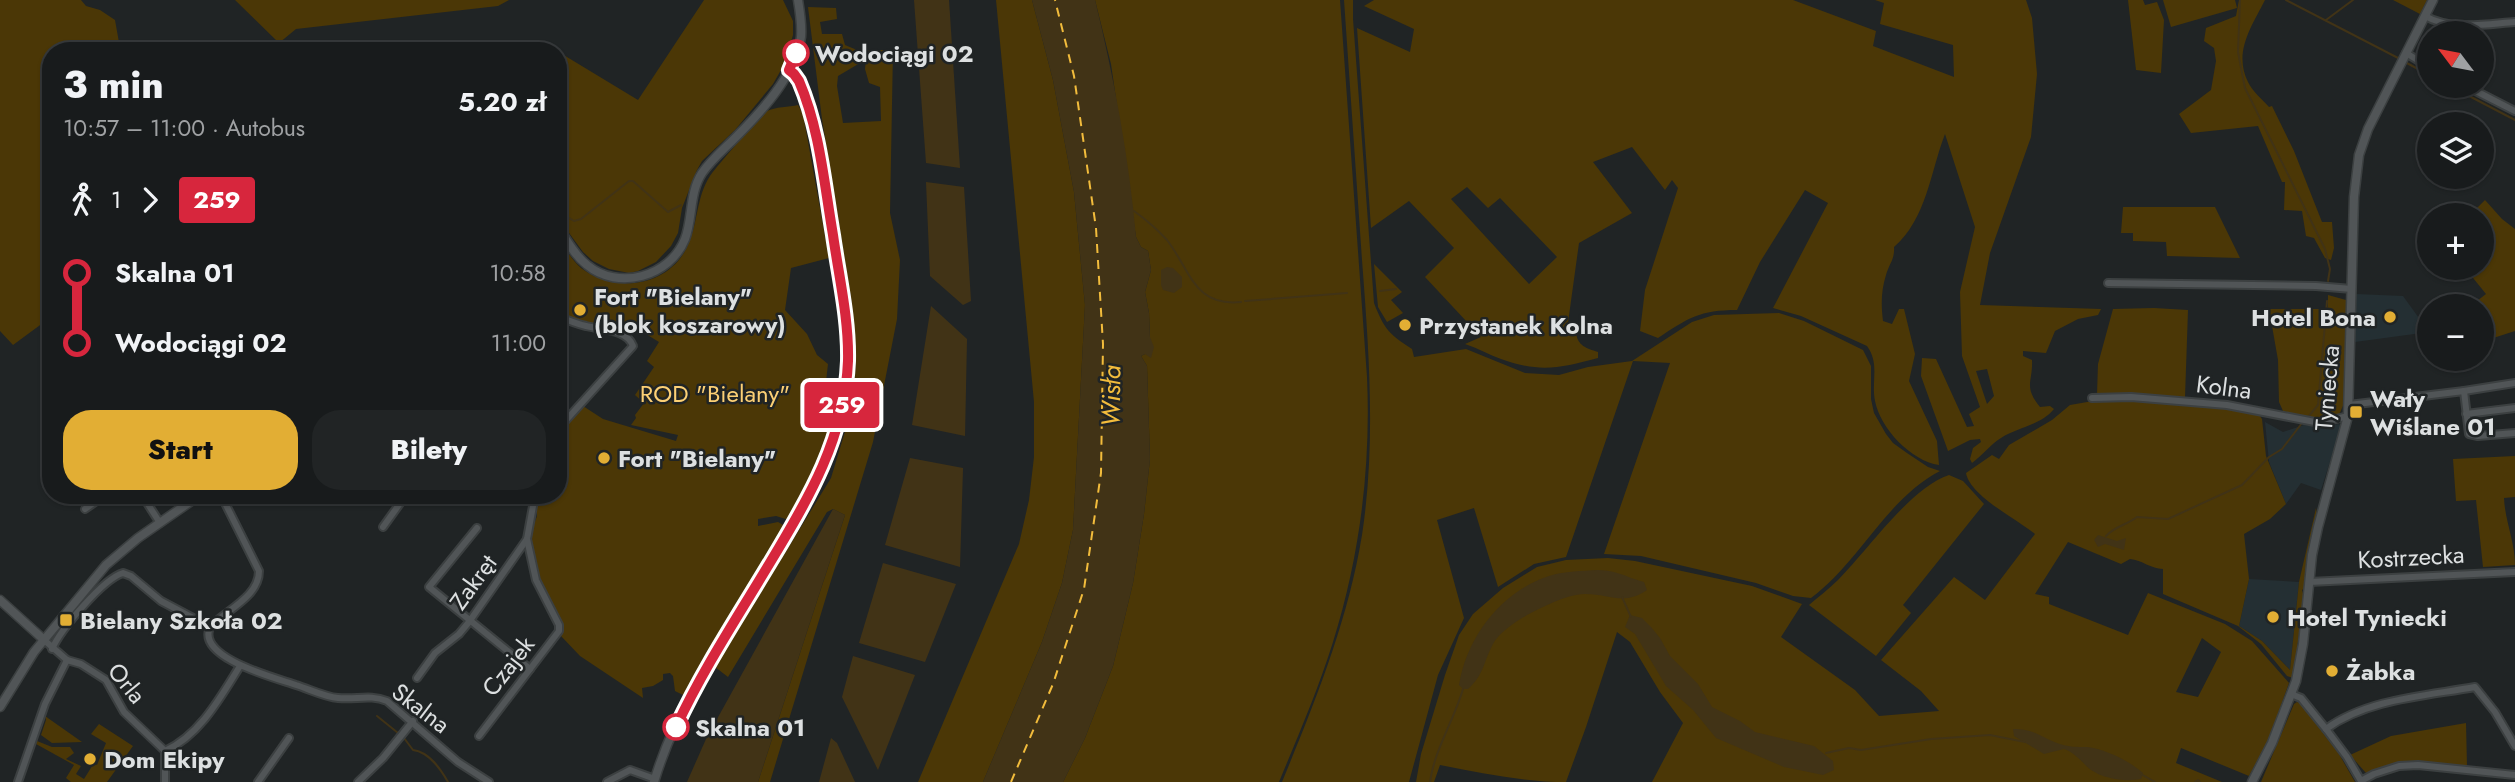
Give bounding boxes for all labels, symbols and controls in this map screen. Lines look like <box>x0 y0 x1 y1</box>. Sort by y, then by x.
north arrow <box>2417 21 2494 98</box>
map controls <box>2417 21 2494 371</box>
place label: Wodociągi 02 <box>815 36 973 71</box>
marker: Wodociągi 02 <box>783 40 809 66</box>
text: 3 min <box>63 57 164 112</box>
text: 5.20 zł <box>458 83 546 121</box>
text: 10:57 – 11:00 · Autobus <box>63 111 305 145</box>
button: layers <box>2417 112 2494 189</box>
icon: walk <box>63 181 101 219</box>
icon: forward <box>131 181 169 219</box>
text: 259 <box>193 182 241 217</box>
text: 1 <box>111 183 121 217</box>
button: + <box>2417 203 2494 280</box>
text: Skalna 01 <box>115 254 235 292</box>
text: 10:58 <box>489 256 546 290</box>
place label: Fort "Bielany" (blok koszarowy) <box>594 279 786 342</box>
button: − <box>2417 294 2494 371</box>
place label: Hotel Bona <box>2251 300 2376 335</box>
marker: Fort "Bielany" (blok koszarowy) <box>572 302 588 318</box>
place label: Przystanek Kolna <box>1419 308 1613 343</box>
marker: Hotel Bona <box>2382 309 2398 325</box>
marker: Przystanek Kolna <box>1397 317 1413 333</box>
text: Wodociągi 02 <box>115 324 287 362</box>
text: 11:00 <box>491 326 546 360</box>
street label: Tyniecka <box>2306 344 2348 432</box>
water label: Wisła <box>1091 364 1131 427</box>
street label: Kolna <box>2194 366 2254 408</box>
park label: ROD "Bielany" <box>640 376 790 411</box>
place label: Wały Wiślane 01 <box>2370 381 2495 444</box>
line badge: 259 <box>802 382 882 428</box>
text: 259 <box>818 387 866 422</box>
marker: Wały Wiślane 01 <box>2348 404 2364 420</box>
button: Start <box>63 410 298 490</box>
button: Bilety <box>312 410 546 490</box>
place label: Fort "Bielany" <box>618 441 776 476</box>
marker: Fort "Bielany" <box>596 450 612 466</box>
street label: Kostrzecka <box>2357 537 2465 577</box>
street label: Zakręt <box>441 547 505 617</box>
place label: Hotel Tyniecki <box>2287 600 2447 635</box>
place label: Bielany Szkoła 02 <box>80 603 283 638</box>
marker: Hotel Tyniecki <box>2265 609 2281 625</box>
marker: Bielany Szkoła 02 <box>58 612 74 628</box>
street label: Czajek <box>473 628 543 704</box>
place label: Żabka <box>2346 654 2415 689</box>
street label: Orla <box>99 655 155 711</box>
marker: Żabka <box>2324 663 2340 679</box>
street label: Skalna <box>385 674 457 742</box>
place label: Skalna 01 <box>695 710 805 745</box>
marker: Skalna 01 <box>663 714 689 740</box>
place label: Dom Ekipy <box>104 742 225 777</box>
marker: Dom Ekipy <box>82 751 98 767</box>

